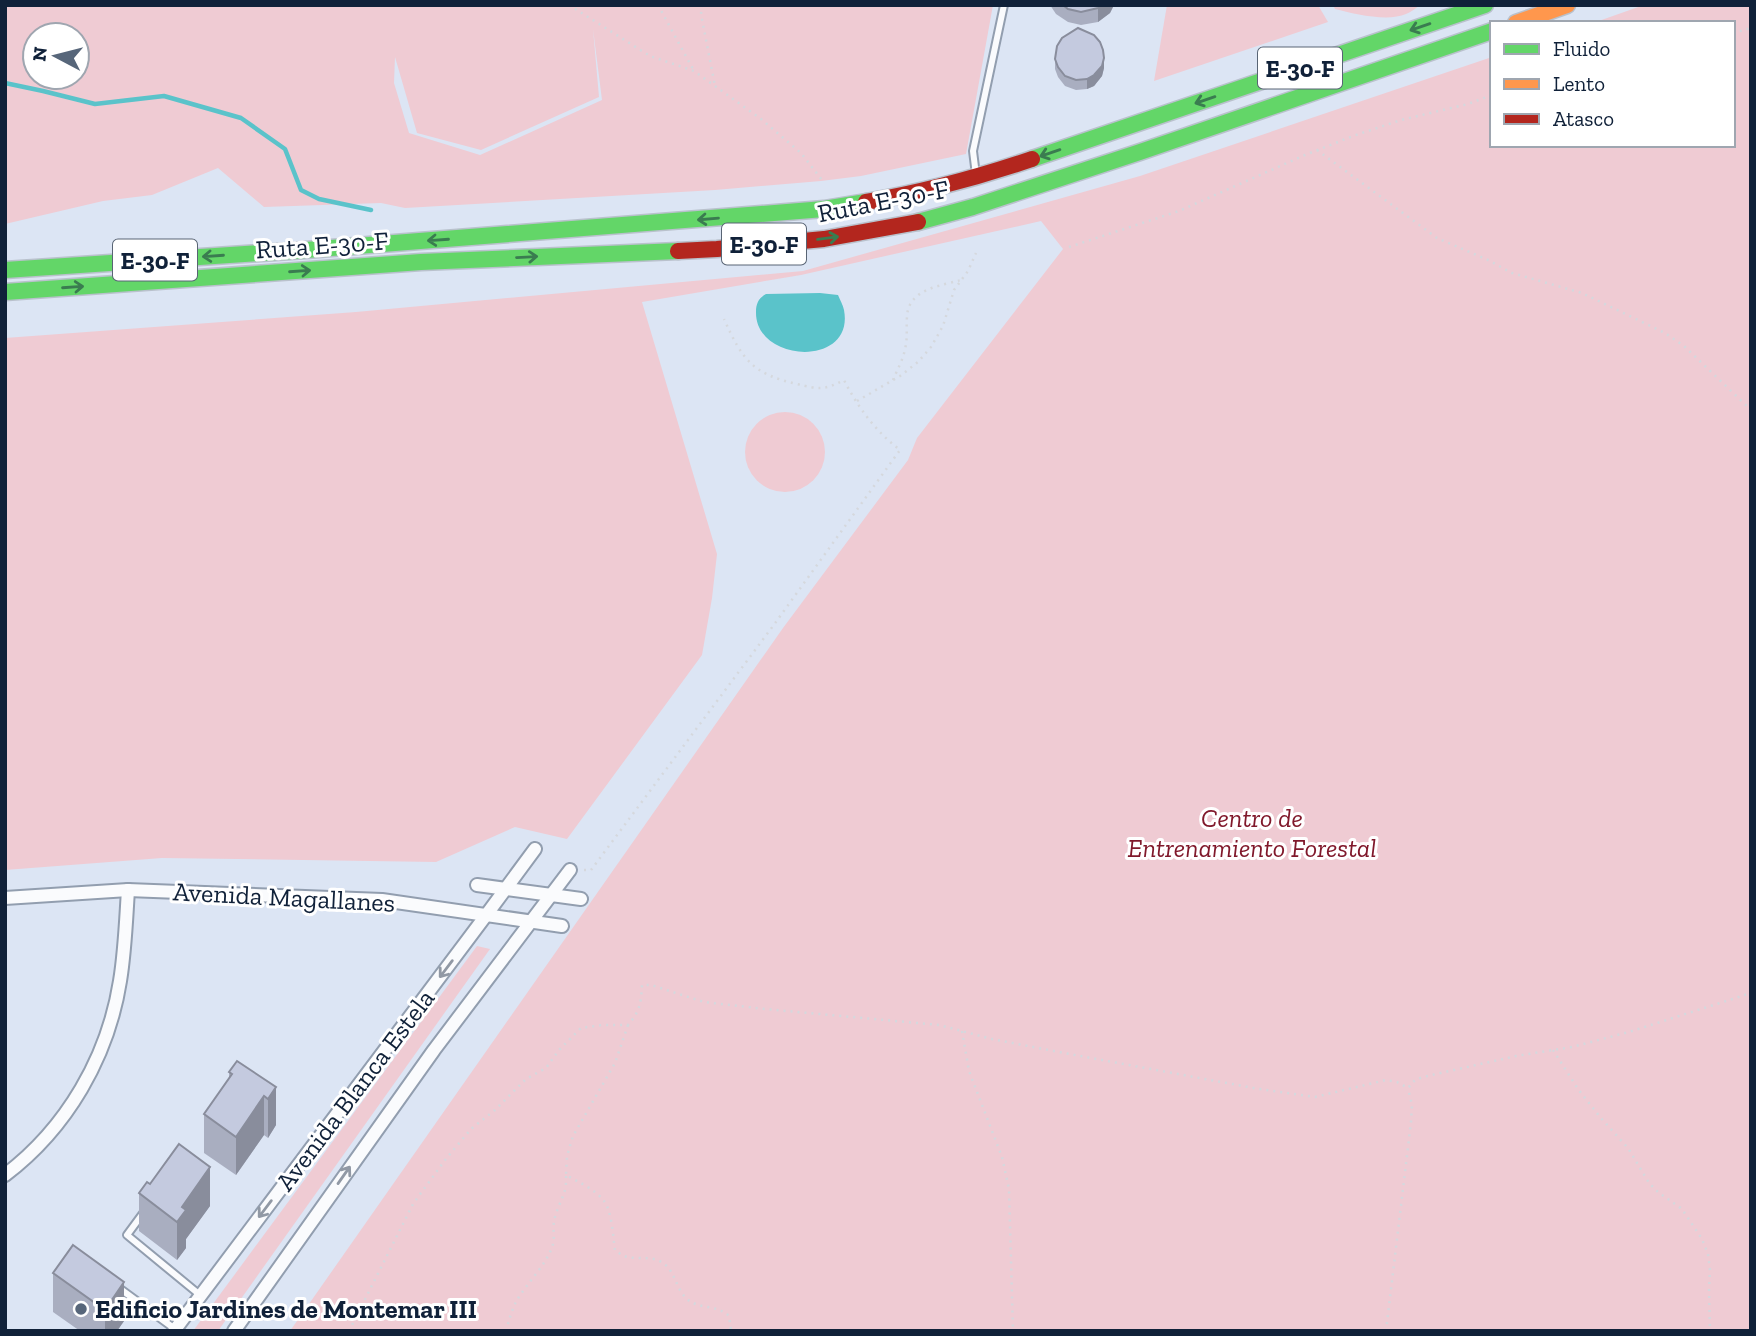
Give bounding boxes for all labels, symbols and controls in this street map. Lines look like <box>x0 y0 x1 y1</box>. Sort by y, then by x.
north arrow <box>21 21 91 91</box>
legend <box>1490 21 1735 147</box>
one-way arrow <box>1410 22 1432 34</box>
text: Fluido <box>1553 36 1610 61</box>
text: N <box>27 45 52 63</box>
road number: E-30-F <box>1258 47 1342 88</box>
text: Lento <box>1553 71 1605 96</box>
one-way arrow <box>1194 95 1216 108</box>
text: Atasco <box>1553 106 1614 131</box>
one-way arrow <box>1039 148 1061 160</box>
street label: Ruta E-30-F <box>815 173 951 229</box>
one-way arrow <box>697 213 719 226</box>
street label: Ruta E-30-F <box>255 224 389 266</box>
road number: E-30-F <box>722 224 806 264</box>
one-way arrow <box>816 231 838 244</box>
one-way arrow <box>427 234 450 247</box>
road number: E-30-F <box>113 240 197 281</box>
one-way arrow <box>202 250 225 263</box>
one-way arrow <box>516 251 539 264</box>
one-way arrow <box>288 264 311 277</box>
one-way arrow <box>62 280 84 293</box>
park label: Centro de Entrenamiento Forestal <box>1128 802 1376 864</box>
street label: Avenida Magallanes <box>172 875 396 919</box>
one-way arrow <box>439 959 454 978</box>
street label: Avenida Blanca Estela <box>269 983 441 1197</box>
one-way arrow <box>337 1166 351 1185</box>
one-way arrow <box>258 1199 272 1218</box>
place label: Edificio Jardines de Montemar III <box>95 1293 477 1325</box>
marker: Edificio Jardines de Montemar III <box>73 1301 89 1317</box>

